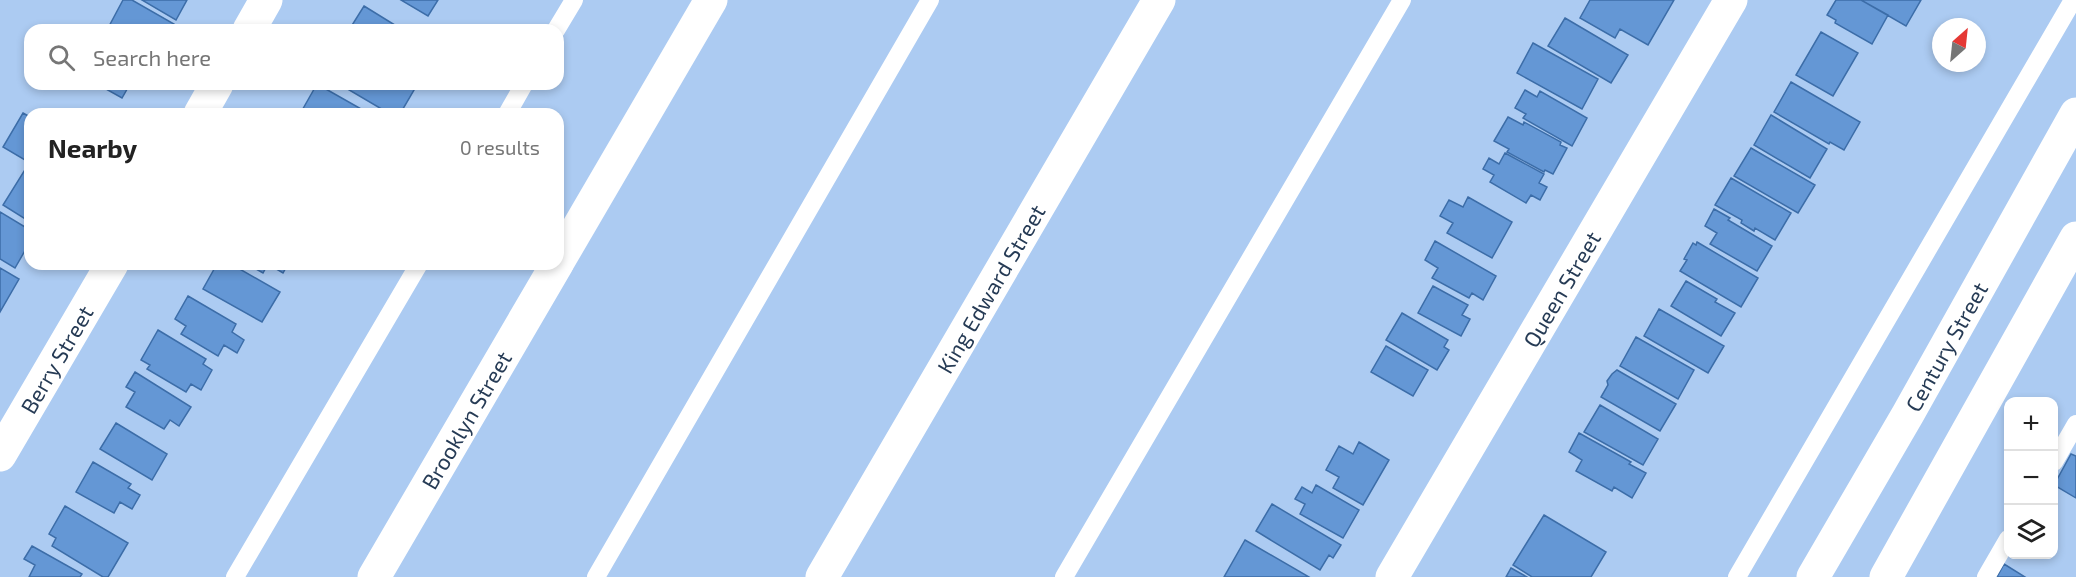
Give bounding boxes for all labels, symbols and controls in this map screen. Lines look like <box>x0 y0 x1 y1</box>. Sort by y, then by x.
north arrow <box>1932 18 1986 72</box>
search box <box>24 24 564 90</box>
icon: search <box>45 41 78 74</box>
text: Search here <box>93 44 211 70</box>
text: Nearby <box>48 132 137 163</box>
text: 0 results <box>460 135 540 159</box>
street label: King Edward Street <box>931 200 1050 378</box>
street label: Queen Street <box>1517 226 1605 352</box>
street label: Century Street <box>1899 277 1992 416</box>
street label: Berry Street <box>14 301 98 418</box>
street label: Brooklyn Street <box>416 346 516 493</box>
map controls <box>2004 397 2058 559</box>
button: + <box>2004 397 2058 451</box>
button: − <box>2004 451 2058 505</box>
button: layers <box>2004 505 2058 559</box>

